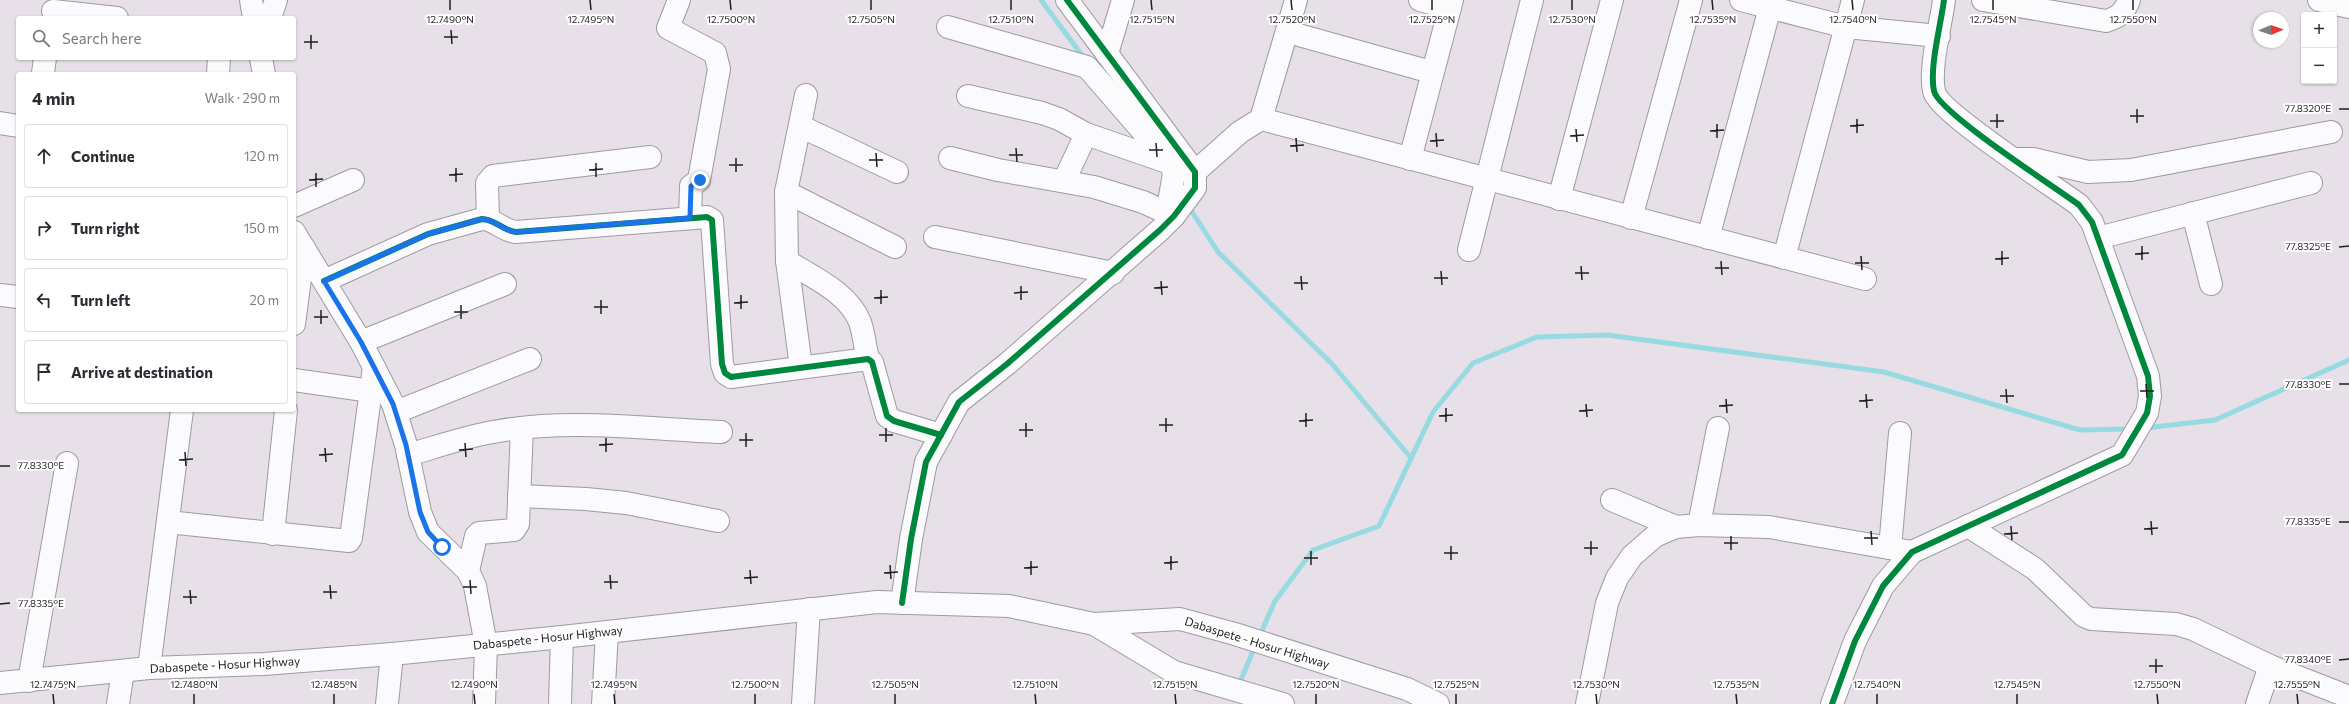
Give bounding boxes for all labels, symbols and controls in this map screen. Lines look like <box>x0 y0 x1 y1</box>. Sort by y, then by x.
north arrow <box>2253 12 2289 48</box>
map controls <box>2301 12 2337 84</box>
button: + <box>2301 12 2337 48</box>
text: 12.7490°N <box>426 13 474 25</box>
text: 12.7495°N <box>568 13 614 25</box>
text: 12.7500°N <box>707 13 755 25</box>
text: 12.7505°N <box>847 13 895 25</box>
text: 12.7510°N <box>988 13 1034 25</box>
text: 12.7515°N <box>1129 13 1175 25</box>
text: 12.7520°N <box>1268 13 1316 25</box>
text: 12.7525°N <box>1409 13 1455 25</box>
text: 12.7530°N <box>1548 13 1596 25</box>
text: 12.7535°N <box>1690 13 1736 25</box>
text: 12.7540°N <box>1829 13 1877 25</box>
text: 12.7545°N <box>1969 13 2017 25</box>
text: 12.7550°N <box>2109 13 2157 25</box>
search box <box>16 16 296 60</box>
icon: search <box>30 27 52 49</box>
text: Search here <box>62 29 141 47</box>
button: − <box>2301 48 2337 84</box>
text: 4 min <box>32 88 75 109</box>
text: Walk · 290 m <box>205 90 280 106</box>
text: 77.8320°E <box>2285 102 2331 114</box>
icon: ahead <box>33 145 55 167</box>
text: Continue <box>71 147 135 165</box>
text: 120 m <box>244 148 279 164</box>
route end <box>691 171 709 189</box>
icon: right <box>33 217 55 239</box>
text: Turn right <box>71 219 140 237</box>
text: 150 m <box>244 220 279 236</box>
text: 77.8325°E <box>2285 240 2331 252</box>
icon: left <box>33 289 55 311</box>
text: Turn left <box>71 291 130 309</box>
text: 20 m <box>250 292 279 308</box>
icon: arrive <box>33 361 55 383</box>
text: Arrive at destination <box>71 363 213 381</box>
text: 77.8330°E <box>2285 378 2331 390</box>
text: 77.8330°E <box>18 459 64 471</box>
text: 77.8335°E <box>2285 515 2331 527</box>
route start <box>433 538 451 556</box>
text: 77.8335°E <box>18 597 64 609</box>
street label: Dabaspete - Hosur Highway <box>1183 613 1331 671</box>
street label: Dabaspete - Hosur Highway <box>472 622 624 652</box>
street label: Dabaspete - Hosur Highway <box>149 653 300 675</box>
text: 77.8340°E <box>2285 653 2332 665</box>
text: 12.7475°N <box>30 678 76 690</box>
text: 12.7480°N <box>170 678 218 690</box>
text: 12.7485°N <box>311 678 357 690</box>
text: 12.7490°N <box>450 678 498 690</box>
text: 12.7495°N <box>591 678 637 690</box>
text: 12.7500°N <box>731 678 779 690</box>
text: 12.7505°N <box>871 678 919 690</box>
text: 12.7510°N <box>1012 678 1058 690</box>
text: 12.7515°N <box>1152 678 1198 690</box>
text: 12.7520°N <box>1292 678 1340 690</box>
text: 12.7525°N <box>1433 678 1479 690</box>
text: 12.7530°N <box>1572 678 1620 690</box>
text: 12.7535°N <box>1713 678 1759 690</box>
text: 12.7540°N <box>1853 678 1901 690</box>
text: 12.7545°N <box>1993 678 2041 690</box>
text: 12.7550°N <box>2133 678 2181 690</box>
text: 12.7555°N <box>2274 678 2320 690</box>

